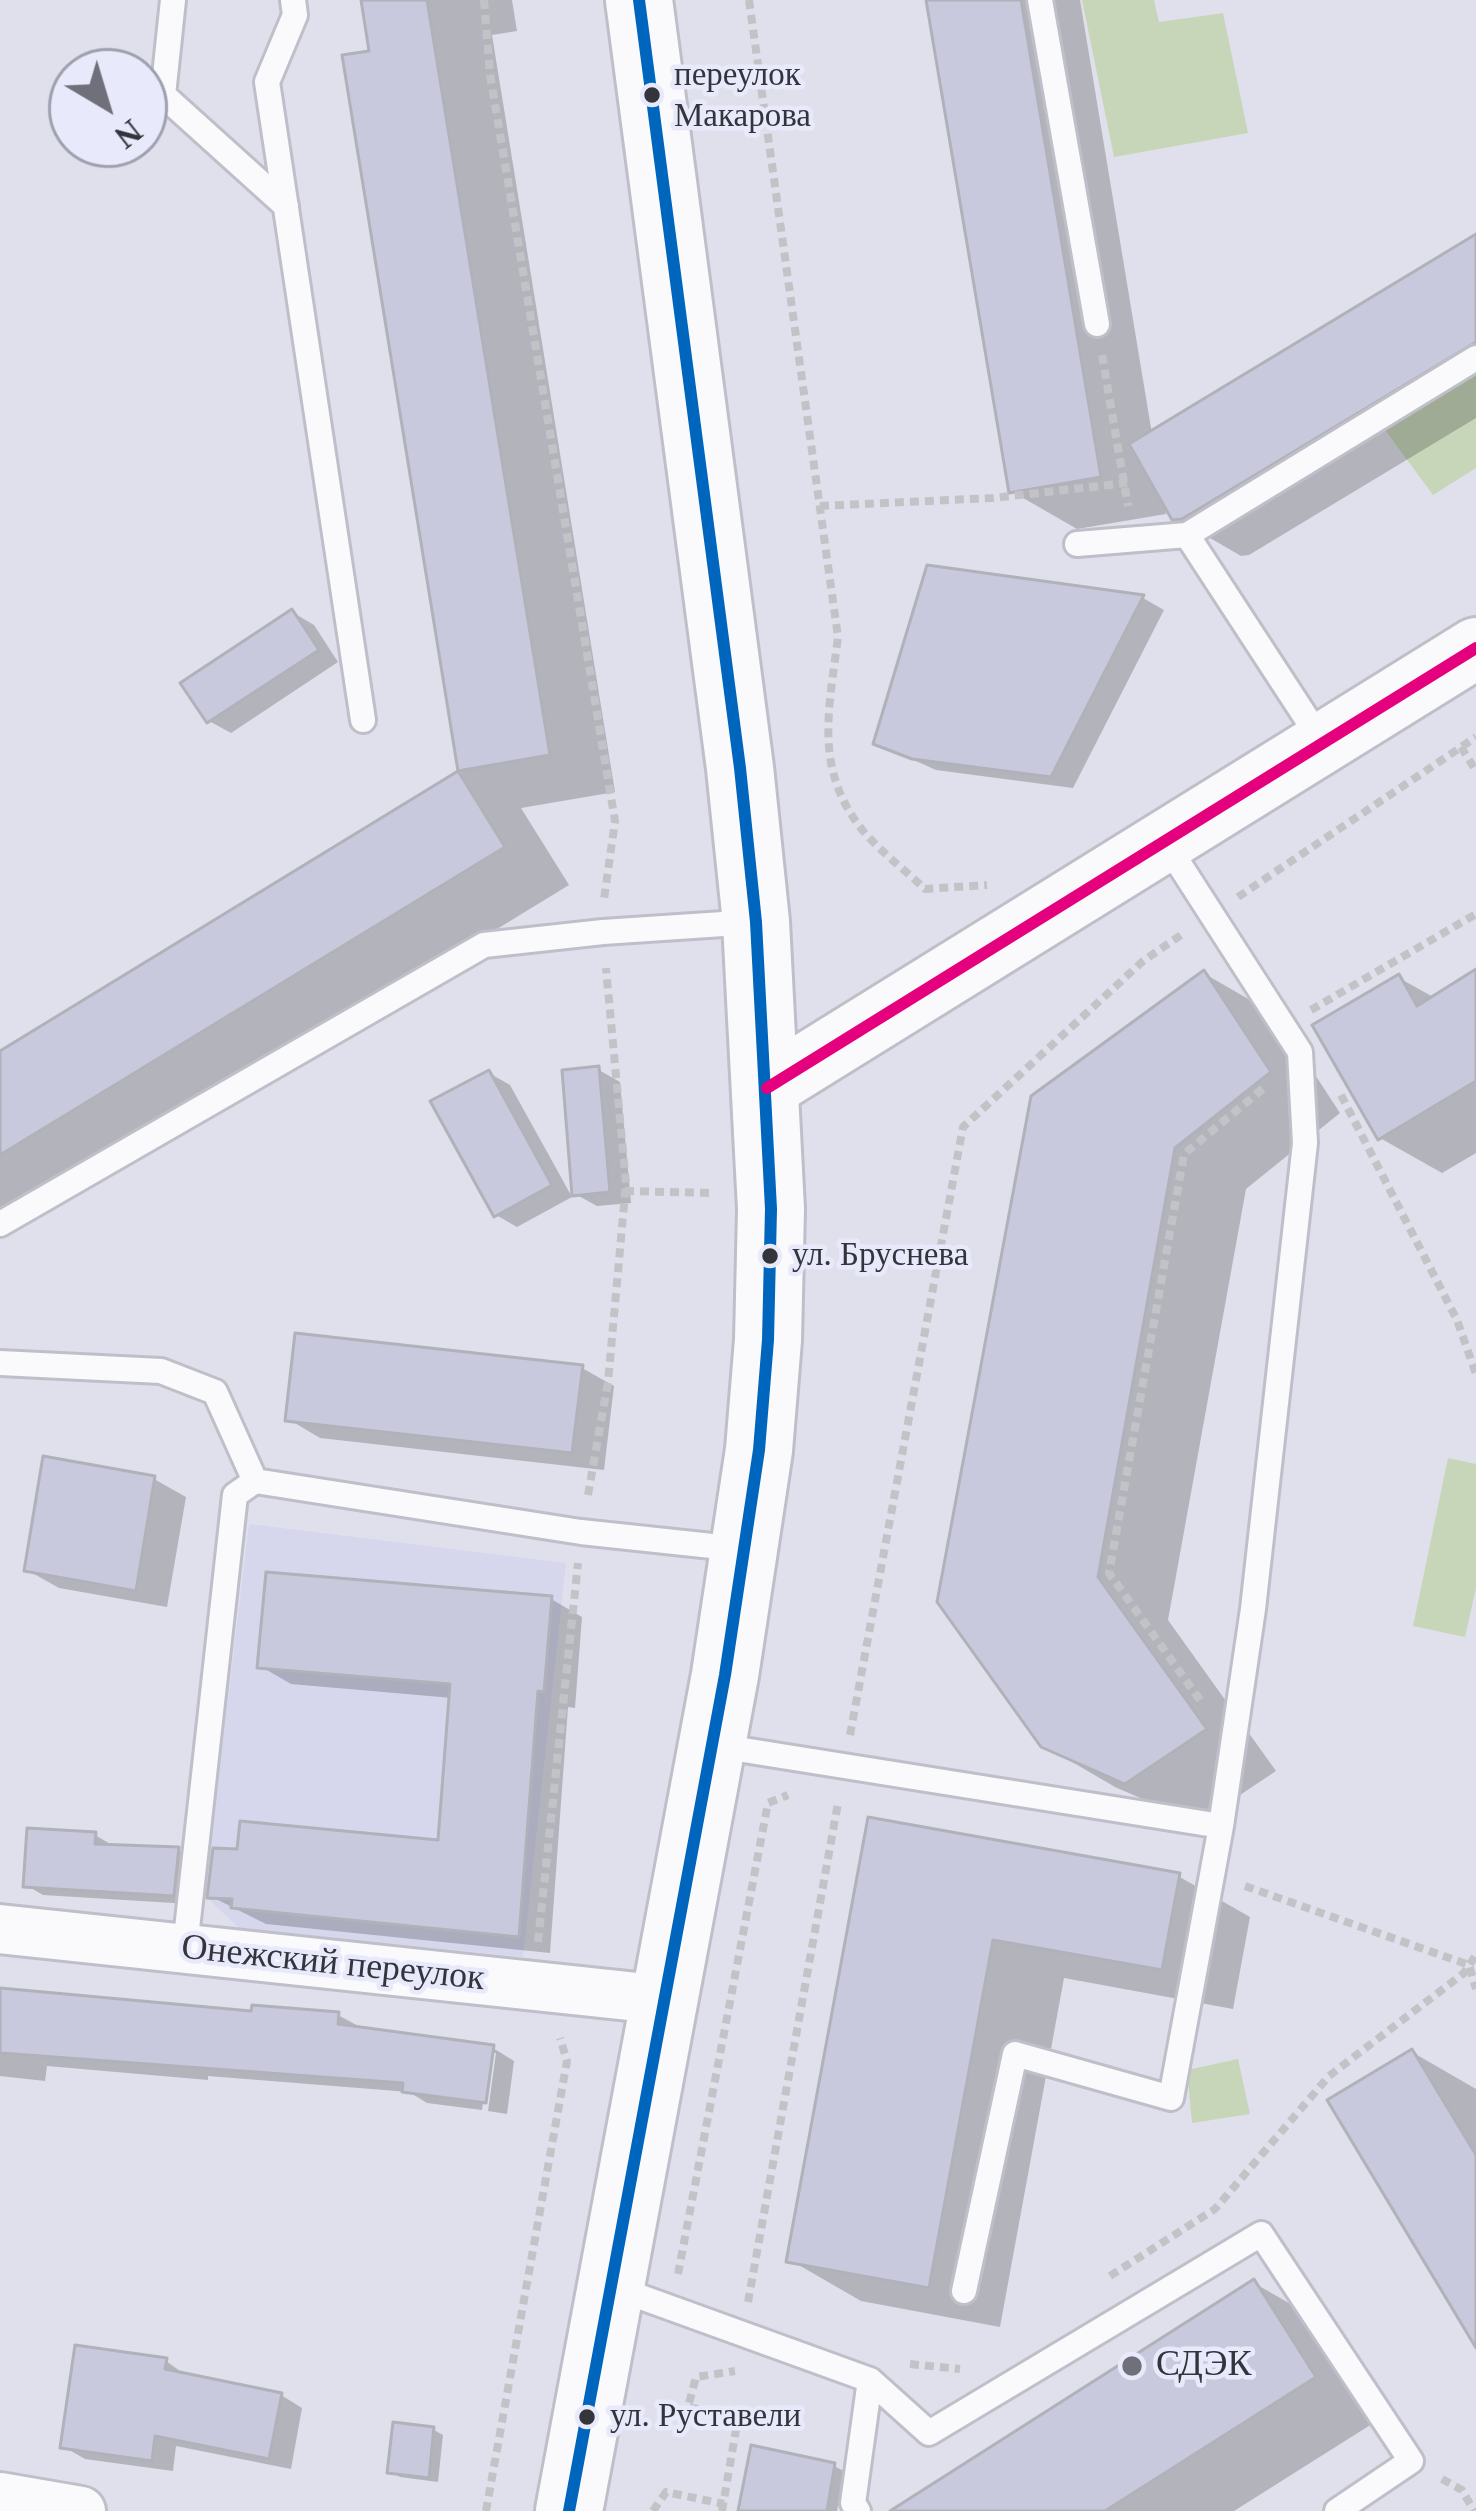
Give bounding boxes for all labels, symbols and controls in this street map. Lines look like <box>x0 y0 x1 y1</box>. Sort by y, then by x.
north arrow <box>48 48 168 168</box>
place label: переулок Макарова <box>674 56 811 134</box>
marker: переулок Макарова <box>641 84 663 106</box>
text: N <box>108 112 149 156</box>
place label: ул. Бруснева <box>792 1236 968 1276</box>
marker: ул. Бруснева <box>759 1245 781 1267</box>
street label: Онежский переулок <box>179 1927 487 2001</box>
place label: СДЭК <box>1156 2344 1251 2388</box>
marker: СДЭК <box>1119 2353 1145 2379</box>
place label: ул. Руставели <box>610 2397 801 2437</box>
marker: ул. Руставели <box>576 2406 598 2428</box>

